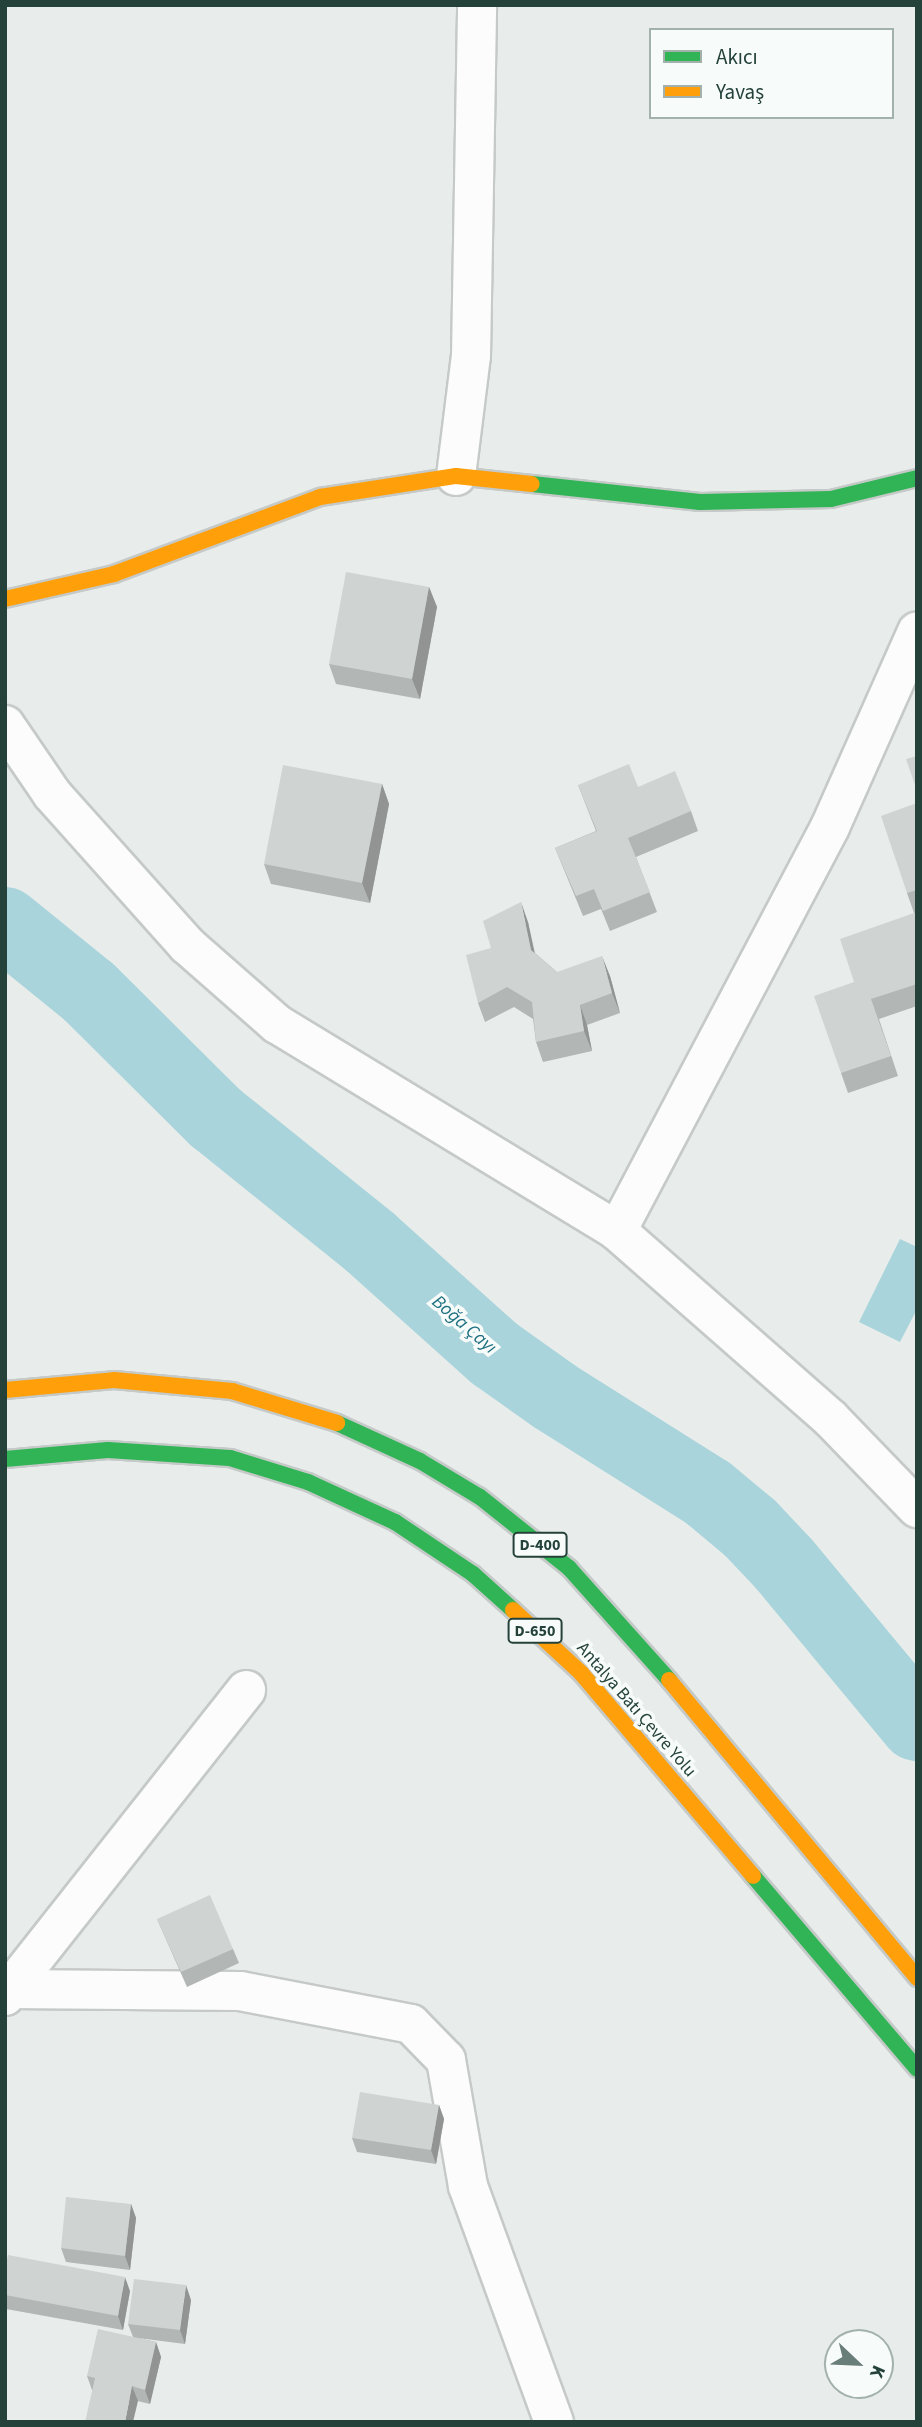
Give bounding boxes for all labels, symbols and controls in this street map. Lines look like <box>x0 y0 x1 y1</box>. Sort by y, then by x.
legend <box>649 28 894 119</box>
text: Akıcı <box>716 42 758 72</box>
text: Yavaş <box>716 77 764 107</box>
water label: Boğa Çayı <box>427 1291 501 1359</box>
road number: D-400 <box>512 1532 568 1558</box>
road number: D-650 <box>507 1618 563 1644</box>
street label: Antalya Batı Çevre Yolu <box>572 1638 700 1782</box>
north arrow <box>824 2329 894 2399</box>
text: K <box>862 2361 892 2382</box>

